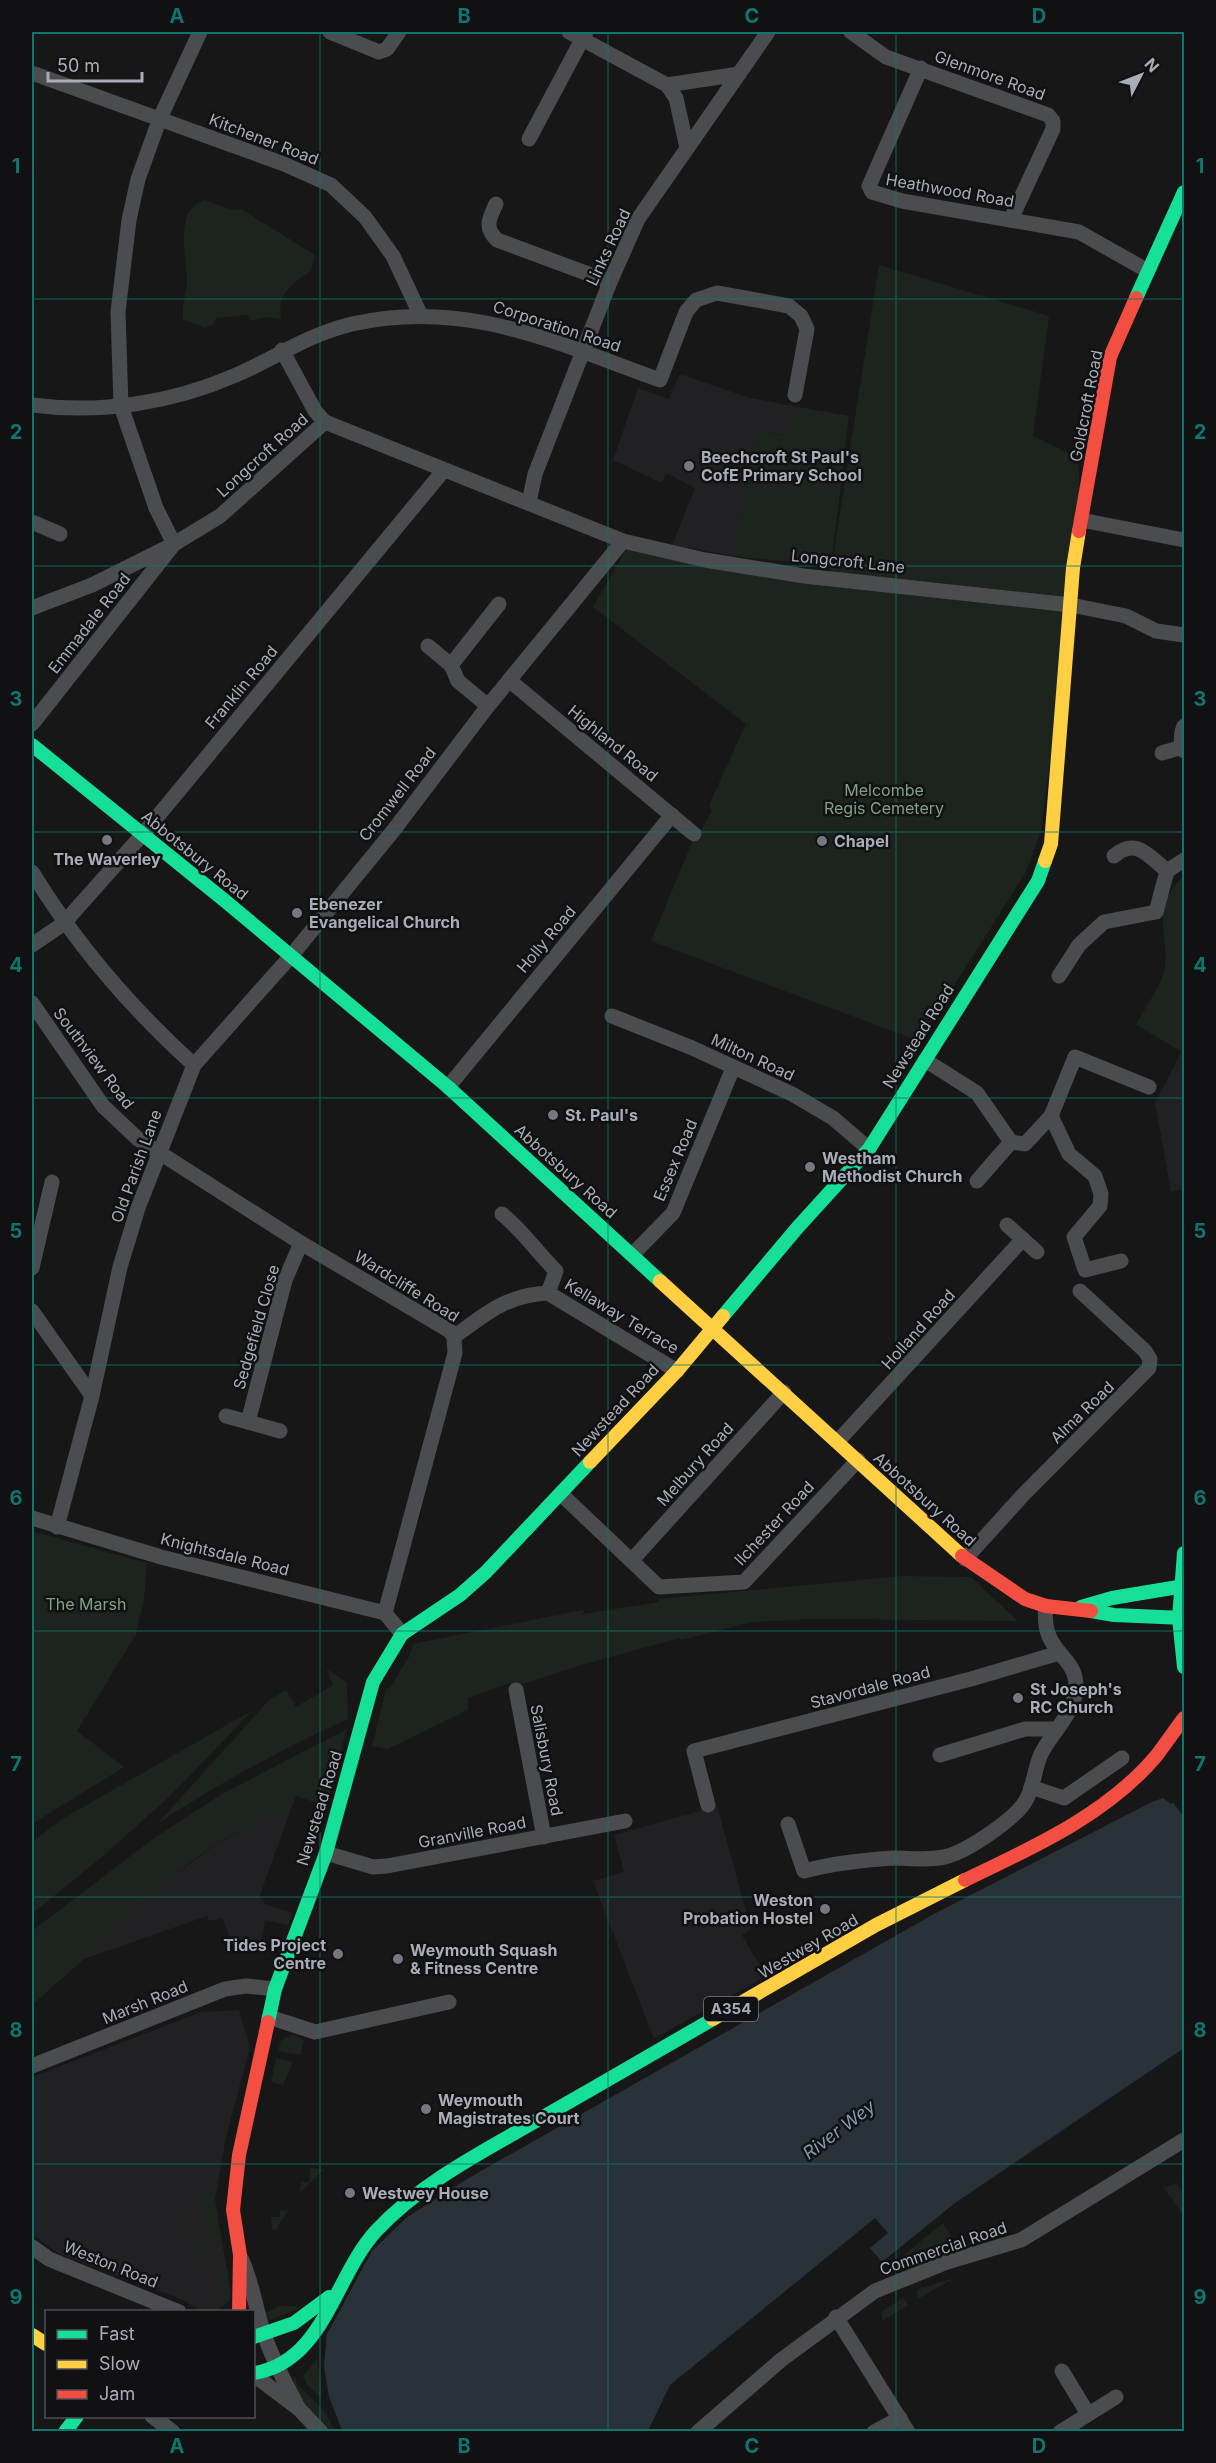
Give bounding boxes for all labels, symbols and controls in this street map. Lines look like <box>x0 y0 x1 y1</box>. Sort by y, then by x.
text: A <box>170 4 185 28</box>
text: B <box>457 4 471 28</box>
text: C <box>745 4 759 28</box>
text: D <box>1032 4 1046 28</box>
scale bar <box>48 45 142 83</box>
north arrow <box>1111 45 1171 105</box>
street label: Glenmore Road <box>932 46 1048 104</box>
text: N <box>1141 54 1164 76</box>
text: 50 m <box>57 55 100 76</box>
street label: Kitchener Road <box>206 109 322 169</box>
text: 1 <box>12 154 20 178</box>
text: 1 <box>1196 154 1204 178</box>
street label: Heathwood Road <box>884 169 1016 211</box>
street label: Links Road <box>581 205 635 289</box>
street label: Corporation Road <box>491 296 623 356</box>
street label: Goldcroft Road <box>1065 348 1107 464</box>
street label: Longcroft Road <box>212 409 312 501</box>
text: 2 <box>10 420 22 444</box>
text: 2 <box>1194 420 1206 444</box>
place label: Beechcroft St Paul's CofE Primary School <box>701 447 862 485</box>
marker: Beechcroft St Paul's CofE Primary School <box>682 459 696 473</box>
street label: Longcroft Lane <box>790 545 906 577</box>
street label: Emmadale Road <box>44 569 134 677</box>
street label: Franklin Road <box>200 641 282 733</box>
text: 3 <box>10 687 22 711</box>
text: 3 <box>1194 687 1206 711</box>
street label: Highland Road <box>564 701 662 785</box>
street label: Cromwell Road <box>354 743 440 845</box>
park label: Melcombe Regis Cemetery <box>824 780 944 818</box>
street label: Abbotsbury Road <box>138 806 252 904</box>
place label: Chapel <box>834 831 889 851</box>
marker: The Waverley <box>100 833 114 847</box>
marker: Chapel <box>815 834 829 848</box>
place label: The Waverley <box>53 849 161 869</box>
place label: Ebenezer Evangelical Church <box>309 894 460 932</box>
street label: Holly Road <box>512 901 580 977</box>
marker: Ebenezer Evangelical Church <box>290 906 304 920</box>
text: 4 <box>9 953 23 977</box>
text: 4 <box>1193 953 1207 977</box>
street label: Newstead Road <box>878 980 958 1092</box>
street label: Southview Road <box>49 1003 139 1113</box>
street label: Milton Road <box>708 1029 798 1085</box>
place label: St. Paul's <box>565 1105 638 1125</box>
street label: Old Parish Lane <box>106 1107 166 1225</box>
marker: St. Paul's <box>546 1108 560 1122</box>
street label: Essex Road <box>649 1116 701 1204</box>
street label: Abbotsbury Road <box>510 1120 622 1222</box>
place label: Westham Methodist Church <box>822 1148 962 1186</box>
marker: Westham Methodist Church <box>803 1160 817 1174</box>
text: 5 <box>10 1219 22 1243</box>
text: 5 <box>1194 1219 1206 1243</box>
street label: Wardcliffe Road <box>351 1246 463 1326</box>
street label: Sedgefield Close <box>229 1262 283 1392</box>
street label: Kellaway Terrace <box>561 1274 683 1358</box>
street label: Holland Road <box>877 1285 959 1373</box>
street label: Newstead Road <box>567 1360 663 1460</box>
street label: Alma Road <box>1046 1377 1118 1447</box>
street label: Melbury Road <box>652 1418 738 1510</box>
street label: Abbotsbury Road <box>869 1448 981 1550</box>
street label: Ilchester Road <box>730 1477 818 1569</box>
text: 6 <box>10 1486 23 1510</box>
text: 6 <box>1194 1486 1207 1510</box>
street label: Knightsdale Road <box>159 1528 291 1580</box>
park label: The Marsh <box>46 1594 126 1614</box>
street label: Stavordale Road <box>808 1661 932 1713</box>
place label: St Joseph's RC Church <box>1030 1679 1122 1717</box>
marker: St Joseph's RC Church <box>1011 1691 1025 1705</box>
street label: Salisbury Road <box>526 1703 568 1817</box>
street label: Newstead Road <box>292 1748 346 1868</box>
text: 7 <box>10 1752 22 1776</box>
text: 7 <box>1194 1752 1206 1776</box>
street label: Granville Road <box>416 1812 528 1852</box>
place label: Weston Probation Hostel <box>683 1890 813 1928</box>
marker: Weston Probation Hostel <box>818 1902 832 1916</box>
street label: Westwey Road <box>754 1909 862 1983</box>
place label: Tides Project Centre <box>223 1935 326 1973</box>
place label: Weymouth Squash & Fitness Centre <box>410 1940 557 1978</box>
marker: Tides Project Centre <box>331 1947 345 1961</box>
marker: Weymouth Squash & Fitness Centre <box>391 1952 405 1966</box>
street label: Marsh Road <box>99 1976 191 2028</box>
road number: A354 <box>704 1997 758 2021</box>
text: 8 <box>9 2018 23 2042</box>
text: 8 <box>1193 2018 1207 2042</box>
place label: Weymouth Magistrates Court <box>438 2090 579 2128</box>
water label: River Wey <box>798 2095 880 2164</box>
marker: Weymouth Magistrates Court <box>419 2102 433 2116</box>
place label: Westwey House <box>362 2183 489 2203</box>
marker: Westwey House <box>343 2186 357 2200</box>
street label: Commercial Road <box>877 2217 1009 2279</box>
street label: Weston Road <box>61 2236 161 2292</box>
text: 9 <box>10 2285 23 2309</box>
text: 9 <box>1194 2285 1207 2309</box>
legend <box>45 2310 255 2418</box>
text: Fast <box>99 2323 135 2344</box>
text: Slow <box>99 2353 140 2374</box>
text: Jam <box>99 2383 135 2404</box>
text: A <box>170 2434 185 2458</box>
text: B <box>457 2434 471 2458</box>
text: C <box>745 2434 759 2458</box>
text: D <box>1032 2434 1046 2458</box>

